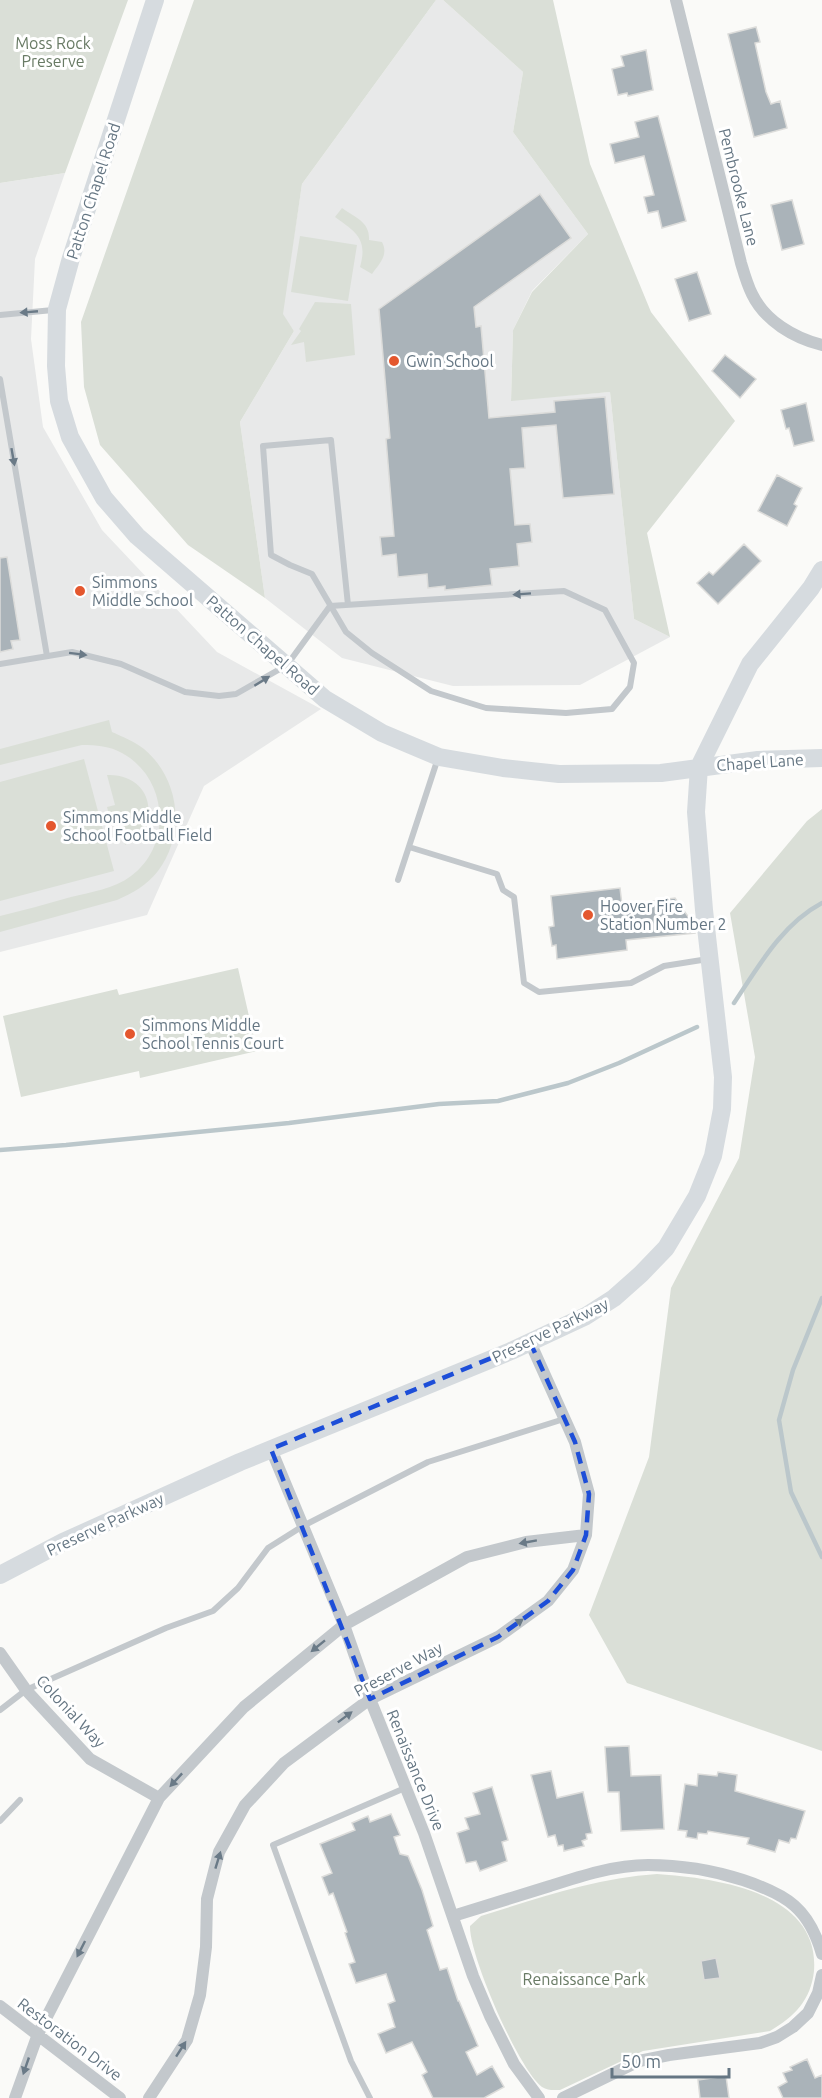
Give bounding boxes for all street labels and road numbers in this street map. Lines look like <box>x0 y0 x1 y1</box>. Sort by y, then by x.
street label: Patton Chapel Road <box>62 120 124 262</box>
street label: Pembrooke Lane <box>716 126 762 248</box>
street label: Patton Chapel Road <box>203 591 323 699</box>
street label: Chapel Lane <box>716 750 804 774</box>
street label: Preserve Parkway <box>489 1294 611 1366</box>
street label: Preserve Parkway <box>44 1489 167 1559</box>
street label: Preserve Way <box>351 1638 445 1700</box>
street label: Colonial Way <box>33 1671 109 1751</box>
street label: Renaissance Drive <box>383 1707 449 1833</box>
street label: Restoration Drive <box>14 1994 126 2084</box>

